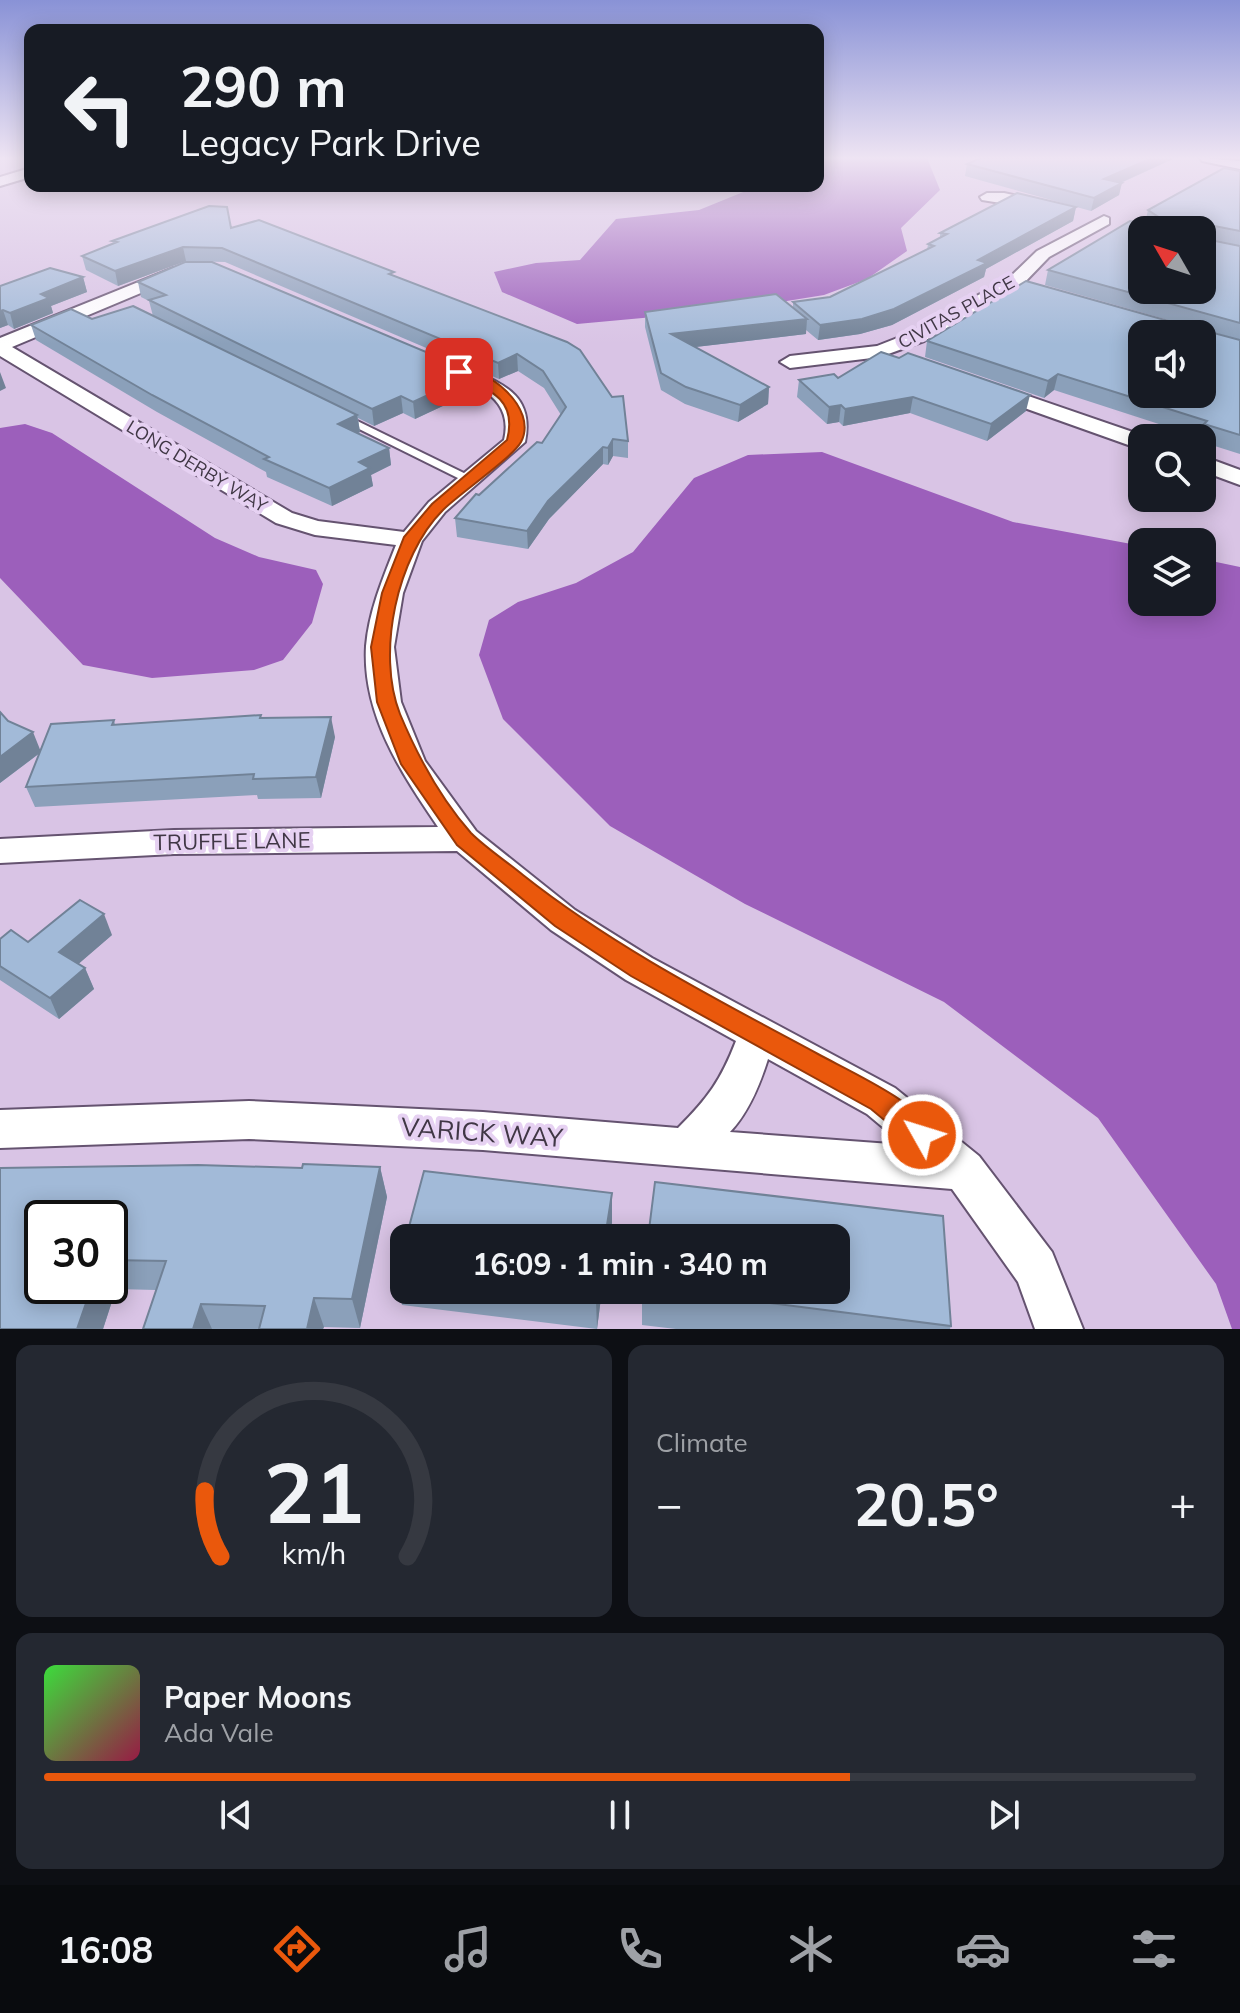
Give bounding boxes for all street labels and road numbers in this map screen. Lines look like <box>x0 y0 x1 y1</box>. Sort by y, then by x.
street label: CIVITAS PLACE <box>894 270 1018 354</box>
street label: LONG DERBY WAY <box>122 415 273 518</box>
street label: TRUFFLE LANE <box>153 826 311 856</box>
street label: VARICK WAY <box>400 1110 565 1154</box>

